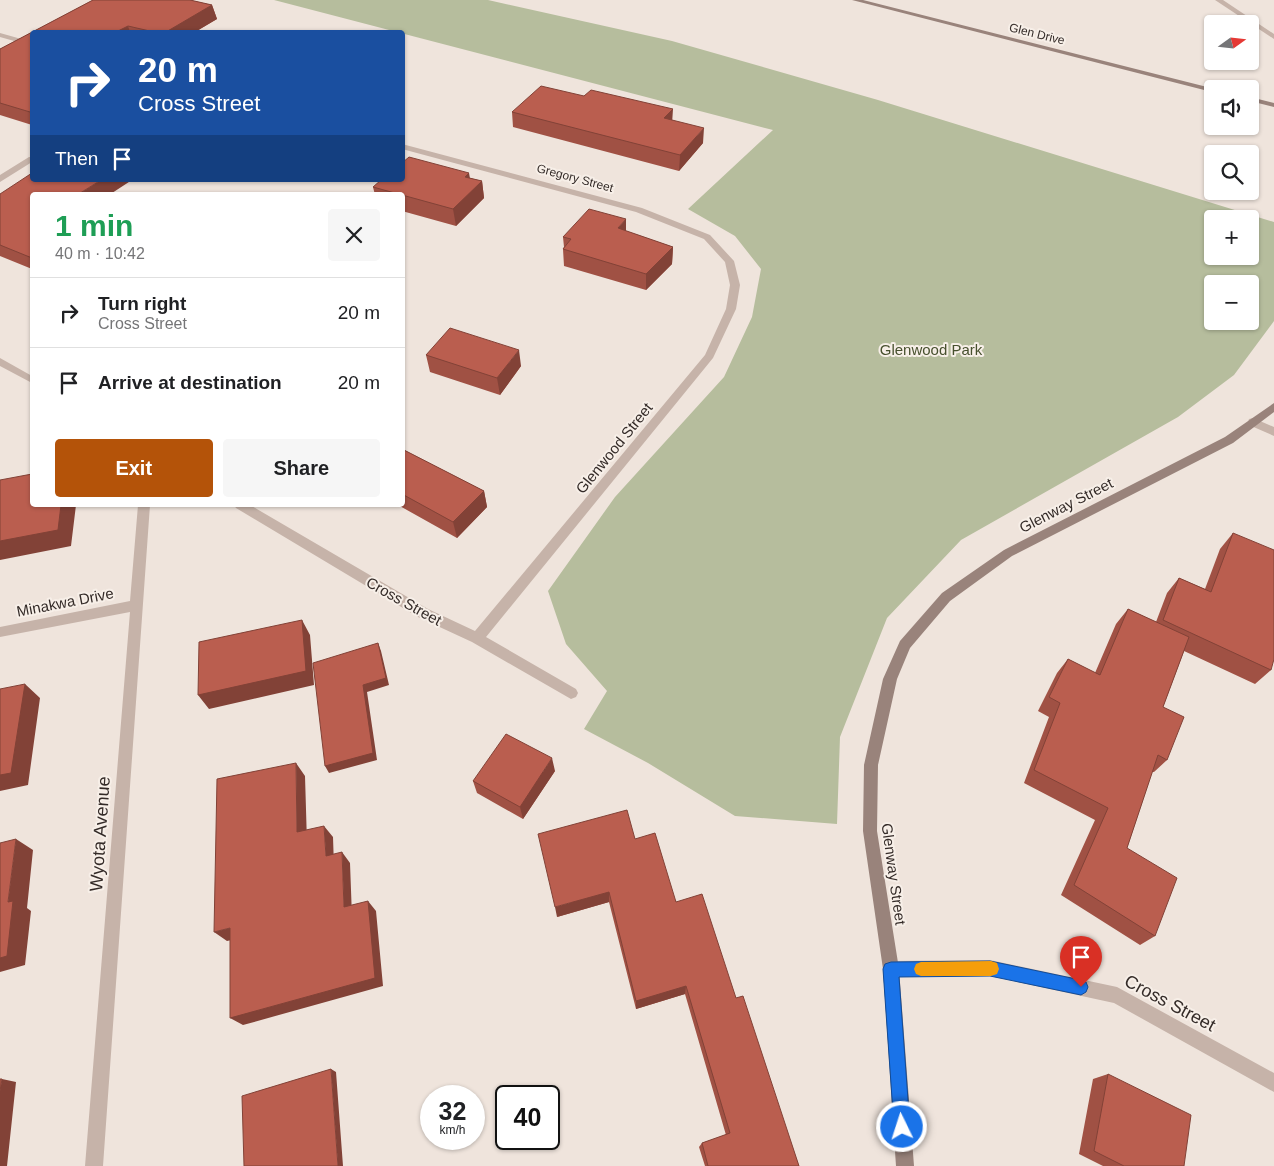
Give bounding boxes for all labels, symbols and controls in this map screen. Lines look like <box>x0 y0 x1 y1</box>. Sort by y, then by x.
north arrow <box>1204 15 1259 70</box>
map controls <box>1204 15 1259 330</box>
street label: Glen Drive <box>1008 20 1067 48</box>
icon: right <box>55 50 120 115</box>
text: 20 m <box>138 50 218 89</box>
button: sound <box>1204 80 1259 135</box>
text: Cross Street <box>138 91 260 116</box>
icon: arrive <box>108 145 136 173</box>
button: search <box>1204 145 1259 200</box>
text: Then <box>55 148 98 169</box>
street label: Gregory Street <box>535 161 615 195</box>
text: 1 min <box>55 209 133 242</box>
button: close <box>328 209 380 261</box>
button: + <box>1204 210 1259 265</box>
text: 40 m · 10:42 <box>55 245 145 262</box>
button: − <box>1204 275 1259 330</box>
text: Turn right <box>98 293 186 314</box>
icon: right <box>55 299 83 327</box>
text: 20 m <box>338 302 380 323</box>
text: Cross Street <box>98 315 187 332</box>
park label: Glenwood Park <box>880 341 983 358</box>
icon: arrive <box>55 369 83 397</box>
text: Arrive at destination <box>98 372 282 393</box>
text: 20 m <box>338 372 380 393</box>
street label: Glenwood Street <box>572 399 656 497</box>
button: Exit <box>55 439 213 497</box>
button: Share <box>223 439 380 497</box>
street label: Glenway Street <box>1016 474 1116 536</box>
street label: Cross Street <box>363 573 445 629</box>
street label: Minakwa Drive <box>15 584 115 620</box>
street label: Wyota Avenue <box>86 776 114 892</box>
street label: Glenway Street <box>878 822 910 927</box>
pin <box>1060 936 1102 987</box>
icon: arrive <box>1067 943 1095 971</box>
street label: Cross Street <box>1121 971 1219 1035</box>
speed limit sign: 40 <box>495 1085 560 1150</box>
text: 32 <box>439 1097 466 1125</box>
position arrow <box>875 1100 927 1152</box>
text: km/h <box>439 1123 466 1137</box>

